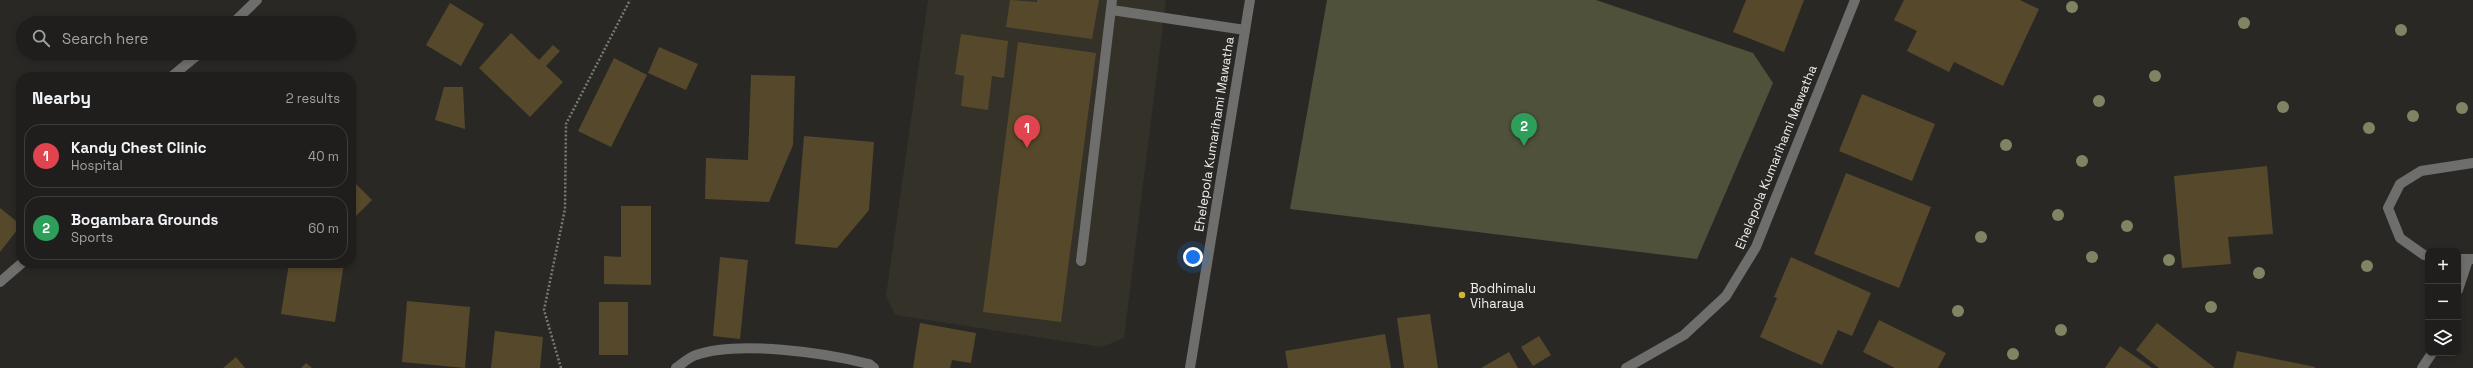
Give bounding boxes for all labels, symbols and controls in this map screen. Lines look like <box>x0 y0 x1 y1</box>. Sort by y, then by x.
search box <box>16 16 356 60</box>
icon: search <box>30 27 52 49</box>
text: Search here <box>62 29 148 48</box>
street label: Ehelepola Kumarihami Mawatha <box>1190 35 1238 233</box>
street label: Ehelepola Kumarihami Mawatha <box>1731 62 1821 252</box>
text: Nearby <box>32 87 91 109</box>
text: 2 results <box>286 90 340 107</box>
pin: 2 <box>1511 113 1537 146</box>
pin: 1 <box>1014 115 1040 148</box>
text: Kandy Chest Clinic <box>71 138 207 157</box>
text: 1 <box>43 148 49 165</box>
text: 40 m <box>308 148 339 165</box>
text: Hospital <box>71 157 123 174</box>
text: Bogambara Grounds <box>71 210 218 229</box>
text: 2 <box>42 220 50 237</box>
text: 60 m <box>308 220 339 237</box>
text: Sports <box>71 229 113 246</box>
your location <box>1183 247 1203 267</box>
map controls <box>2425 248 2461 356</box>
button: + <box>2425 248 2461 284</box>
place label: Bodhimalu Viharaya <box>1470 280 1536 312</box>
button: − <box>2425 284 2461 320</box>
marker: Bodhimalu Viharaya <box>1457 290 1467 300</box>
button: layers <box>2425 320 2461 356</box>

